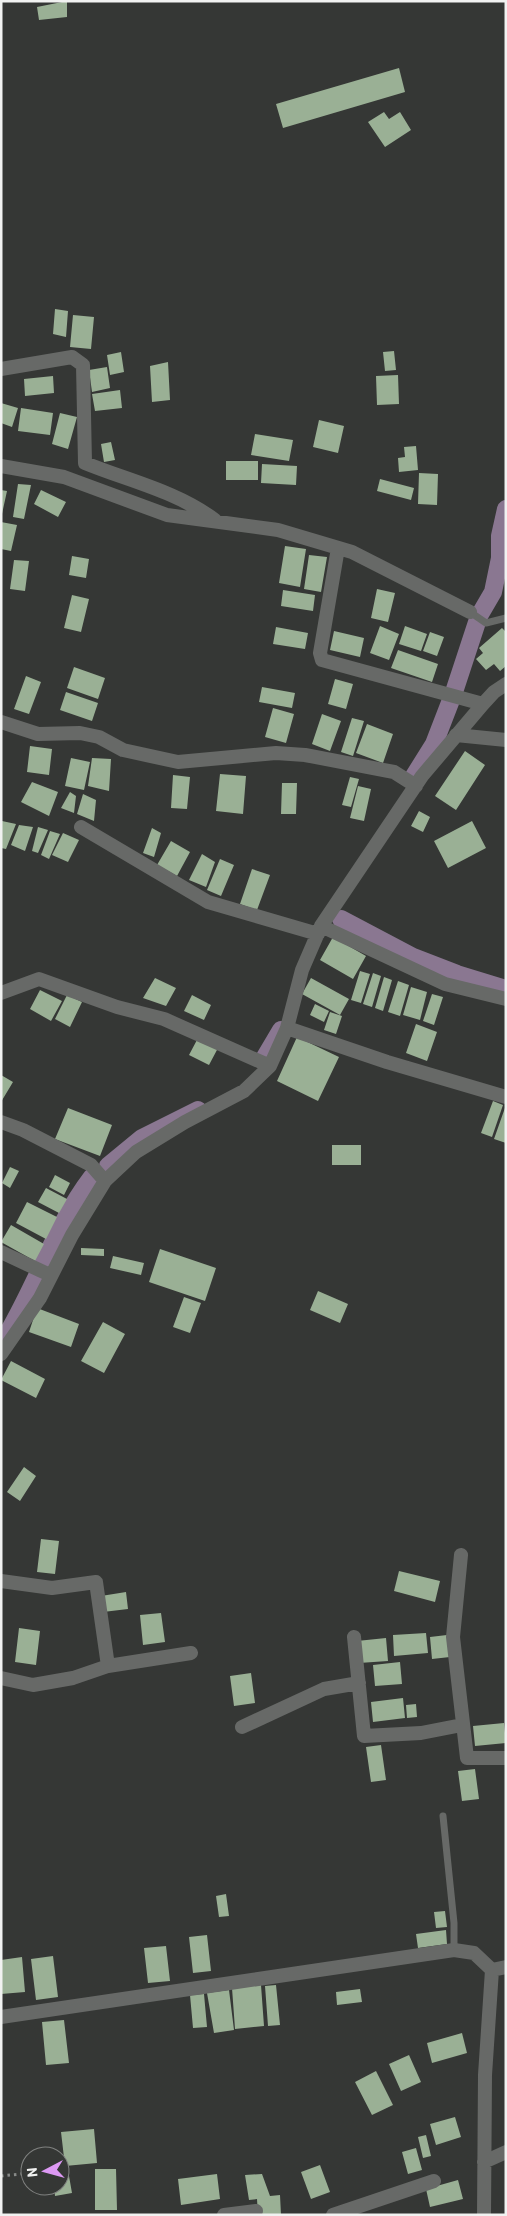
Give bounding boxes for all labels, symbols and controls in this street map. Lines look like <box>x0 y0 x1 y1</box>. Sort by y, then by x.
north arrow <box>20 2146 70 2196</box>
text: N <box>23 2167 41 2178</box>

